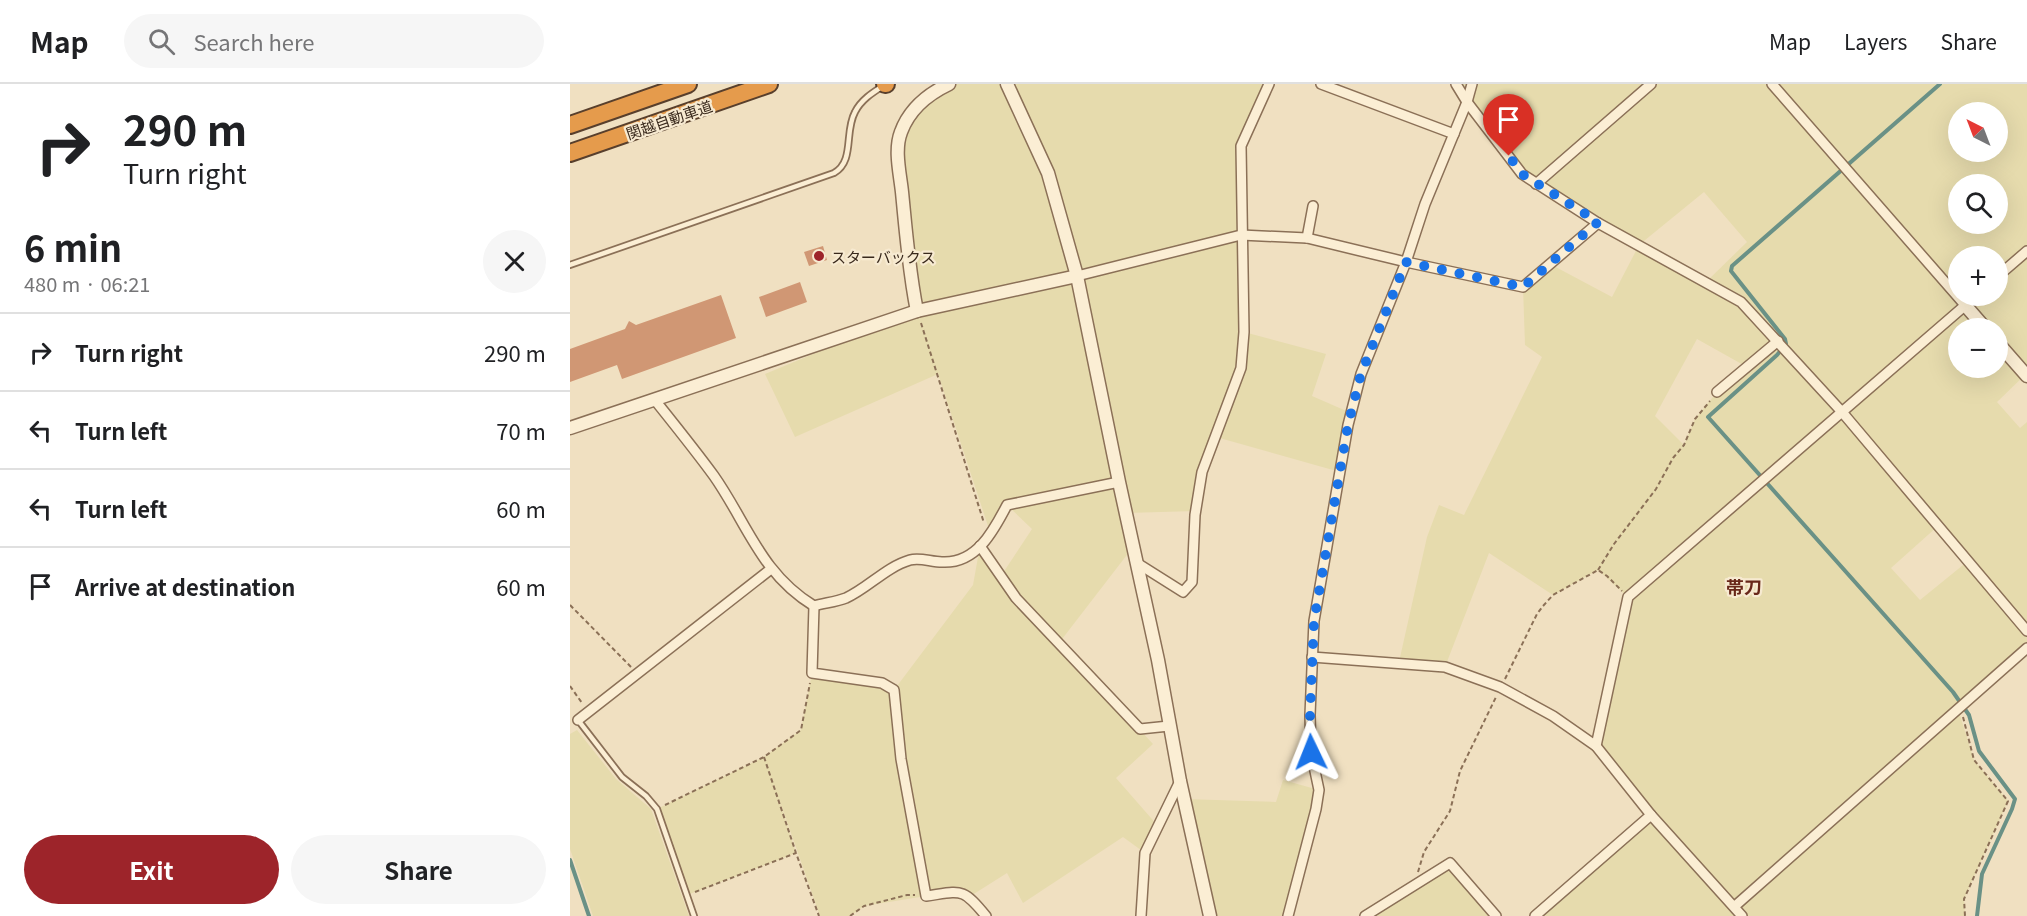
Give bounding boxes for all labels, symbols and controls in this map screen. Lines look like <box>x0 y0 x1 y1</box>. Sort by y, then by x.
search box <box>124 14 544 68</box>
text: Map <box>30 21 88 61</box>
icon: search <box>145 25 178 58</box>
text: Search here <box>193 25 314 57</box>
text: Map <box>1769 26 1811 56</box>
text: Layers <box>1844 26 1907 56</box>
text: Share <box>1940 26 1997 56</box>
street label: 関越自動車道 <box>623 94 715 144</box>
pin <box>1483 94 1534 156</box>
text: 290 m <box>123 97 247 158</box>
north arrow <box>1948 102 2008 162</box>
map controls <box>1948 102 2008 378</box>
icon: arrive <box>1492 103 1525 136</box>
icon: right <box>24 108 102 186</box>
text: Turn right <box>123 153 247 192</box>
button: search <box>1948 174 2008 234</box>
text: 6 min <box>24 220 122 272</box>
button: close <box>483 230 546 293</box>
place label: スターバックス <box>831 246 935 267</box>
button: + <box>1948 246 2008 306</box>
marker: スターバックス <box>812 249 826 263</box>
text: 480 m · 06:21 <box>24 269 150 298</box>
button: − <box>1948 318 2008 378</box>
icon: right <box>24 336 57 369</box>
text: Turn right <box>75 336 183 368</box>
text: 290 m <box>484 336 546 368</box>
icon: left <box>24 414 57 447</box>
text: Turn left <box>75 414 167 446</box>
text: 70 m <box>496 414 546 446</box>
icon: left <box>24 492 57 525</box>
text: Turn left <box>75 492 167 524</box>
text: 60 m <box>496 492 546 524</box>
icon: arrive <box>24 570 57 603</box>
text: Arrive at destination <box>75 570 295 602</box>
text: 60 m <box>496 570 546 602</box>
district label: 帯刀 <box>1726 573 1762 599</box>
position arrow <box>1279 720 1343 784</box>
button: Exit <box>24 835 279 904</box>
button: Share <box>291 835 546 904</box>

